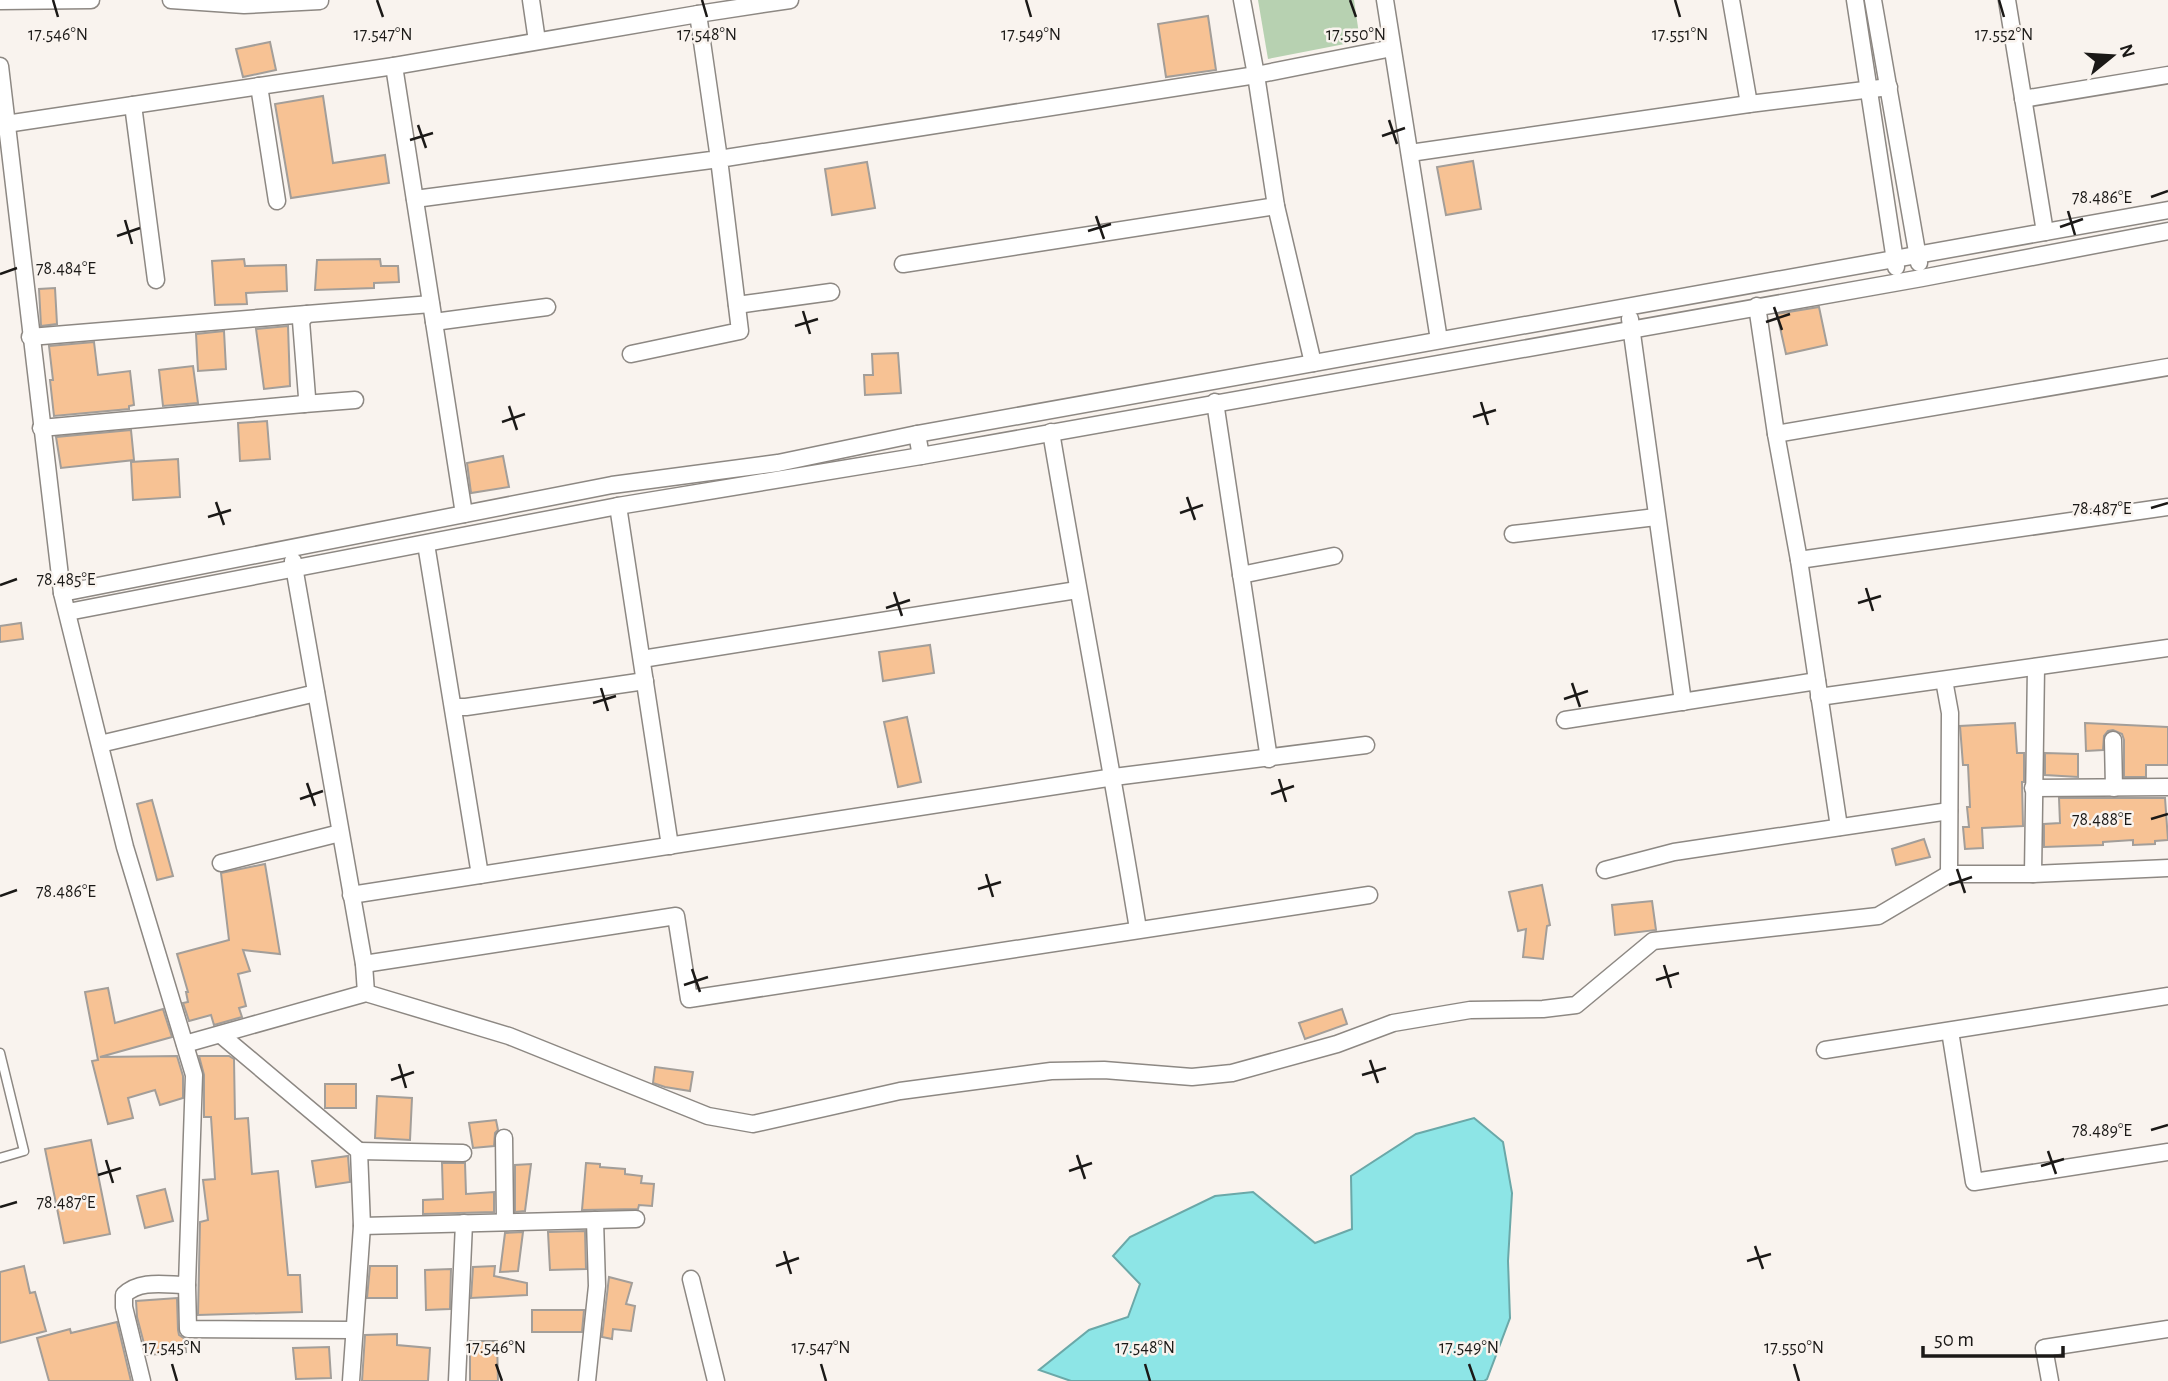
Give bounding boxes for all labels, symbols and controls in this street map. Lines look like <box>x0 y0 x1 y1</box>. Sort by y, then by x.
north arrow <box>2077 21 2147 91</box>
text: 17.546°N <box>28 26 88 44</box>
text: 17.547°N <box>353 26 413 44</box>
text: 17.548°N <box>677 26 737 44</box>
text: 17.549°N <box>1001 26 1061 44</box>
text: 17.550°N <box>1326 26 1386 44</box>
text: 17.551°N <box>1652 26 1708 44</box>
text: 17.552°N <box>1975 26 2033 44</box>
text: N <box>2116 42 2138 60</box>
text: 78.486°E <box>2072 189 2132 207</box>
text: 78.484°E <box>36 260 96 278</box>
text: 78.487°E <box>2073 500 2132 518</box>
text: 78.485°E <box>37 571 96 589</box>
text: 78.488°E <box>2072 811 2132 829</box>
text: 78.486°E <box>36 883 96 901</box>
text: 78.489°E <box>2072 1122 2132 1140</box>
text: 78.487°E <box>37 1194 96 1212</box>
scale bar <box>1923 1314 2063 1358</box>
text: 50 m <box>1934 1329 1974 1350</box>
text: 17.545°N <box>142 1339 202 1357</box>
text: 17.546°N <box>466 1339 526 1357</box>
text: 17.547°N <box>791 1339 851 1357</box>
text: 17.548°N <box>1115 1339 1175 1357</box>
text: 17.549°N <box>1439 1339 1499 1357</box>
text: 17.550°N <box>1764 1339 1824 1357</box>

